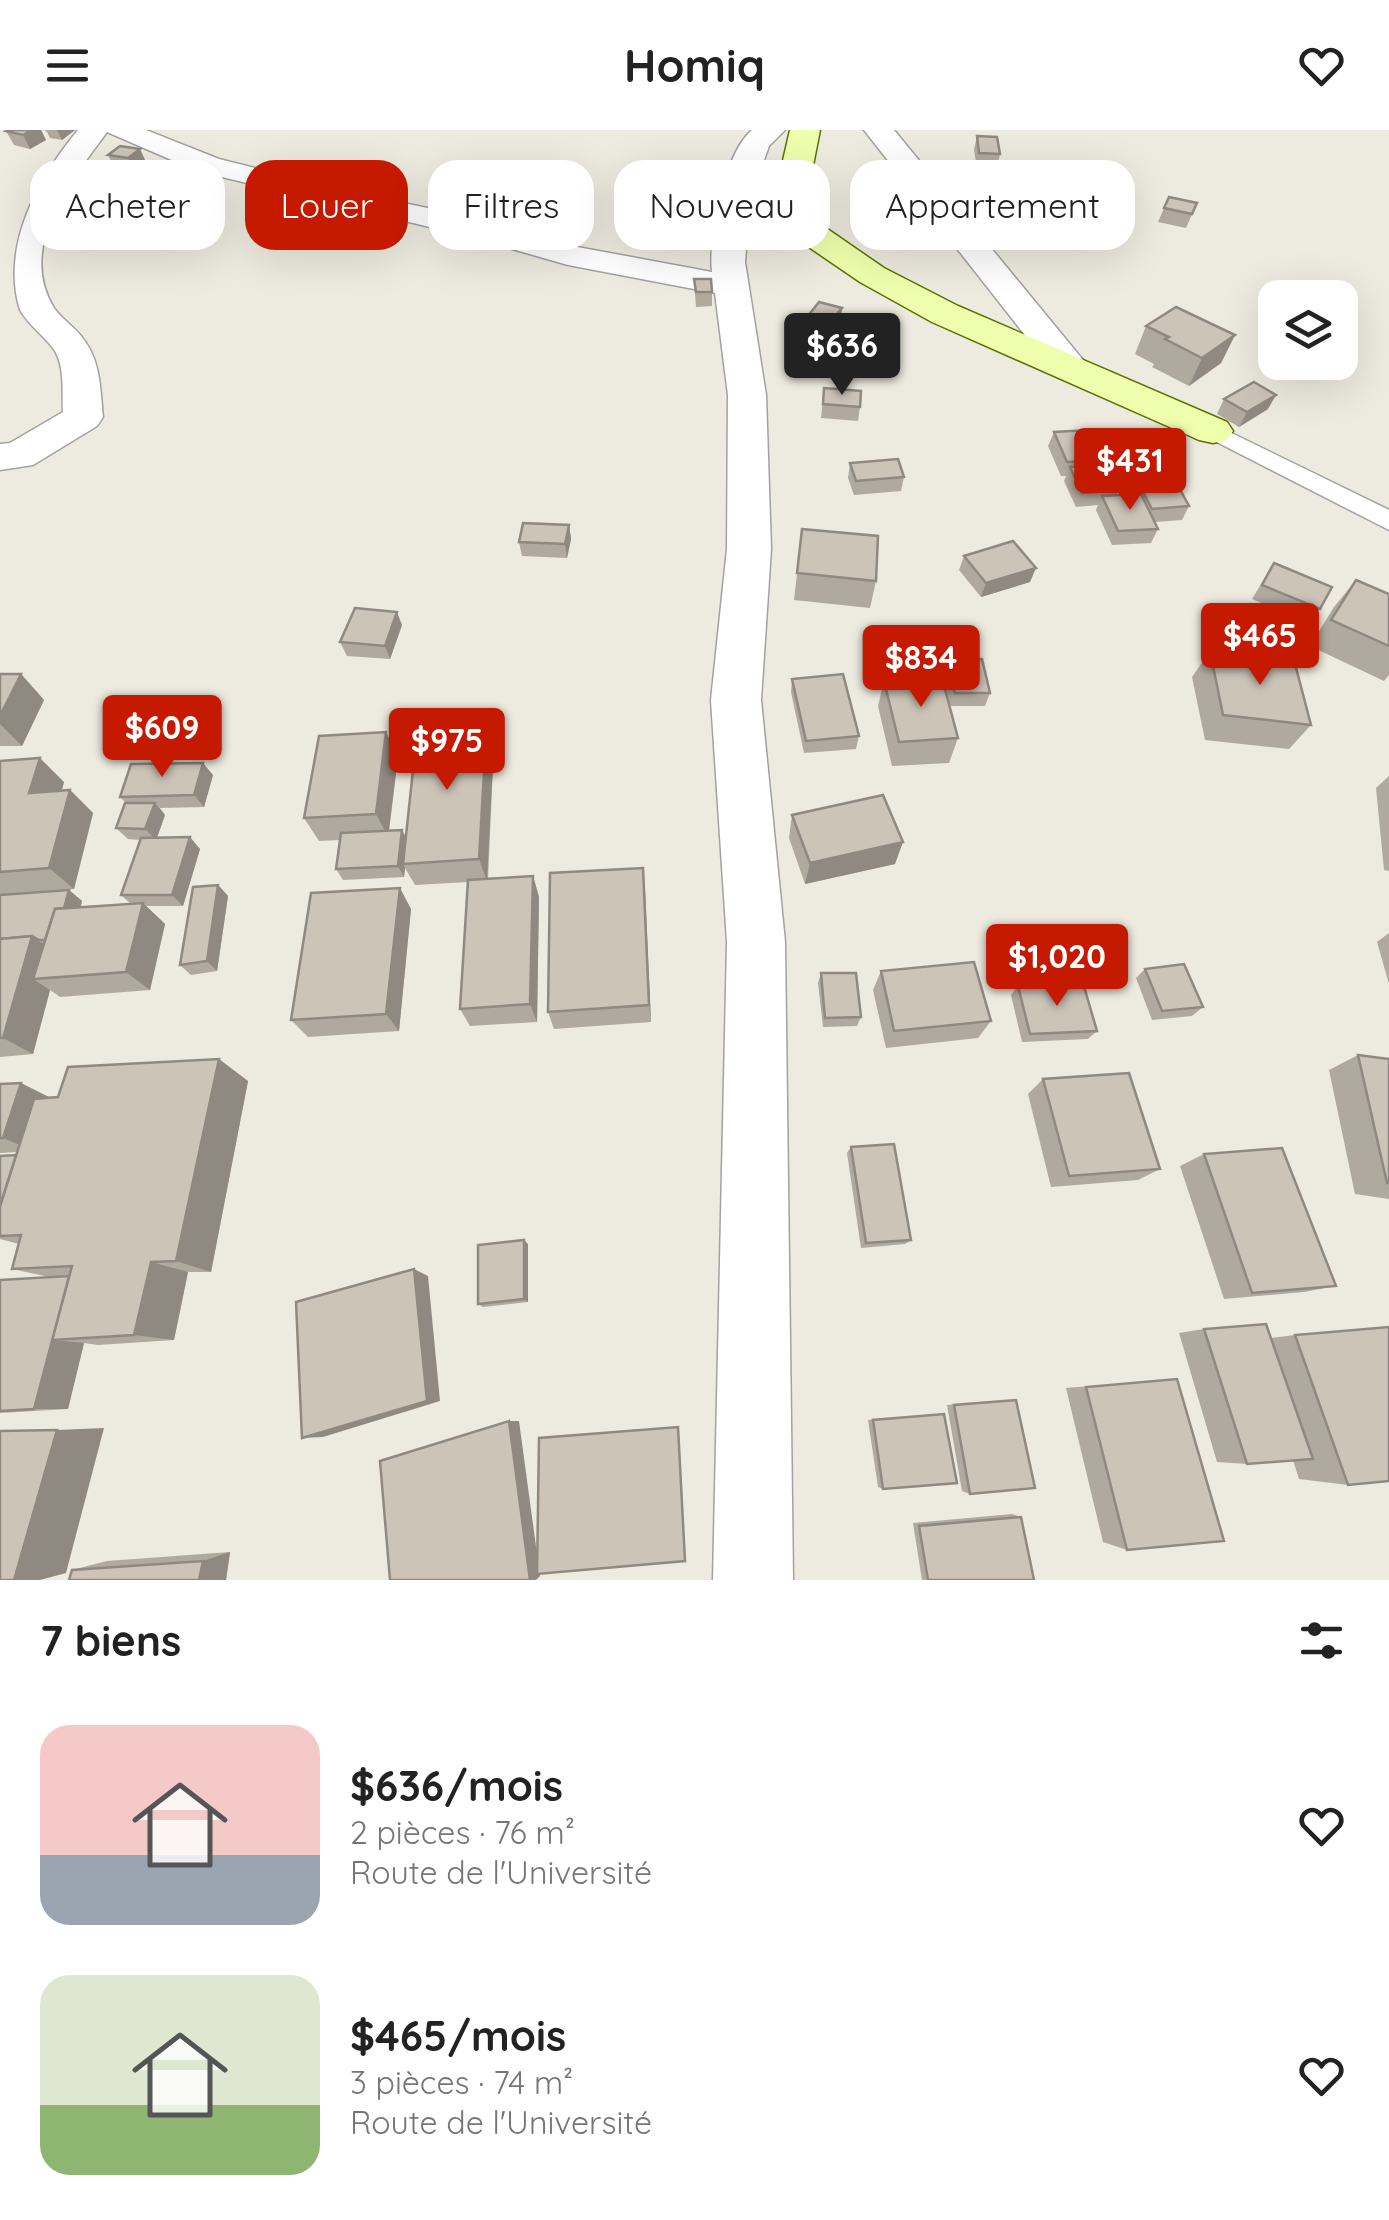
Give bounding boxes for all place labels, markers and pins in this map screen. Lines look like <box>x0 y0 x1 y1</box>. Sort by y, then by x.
pin: $636 <box>783 313 901 398</box>
pin: $431 <box>1071 428 1189 513</box>
pin: $465 <box>1201 603 1319 688</box>
pin: $834 <box>862 625 980 710</box>
pin: $609 <box>103 695 221 780</box>
pin: $975 <box>388 708 506 793</box>
pin: $1,020 <box>976 924 1138 1009</box>

